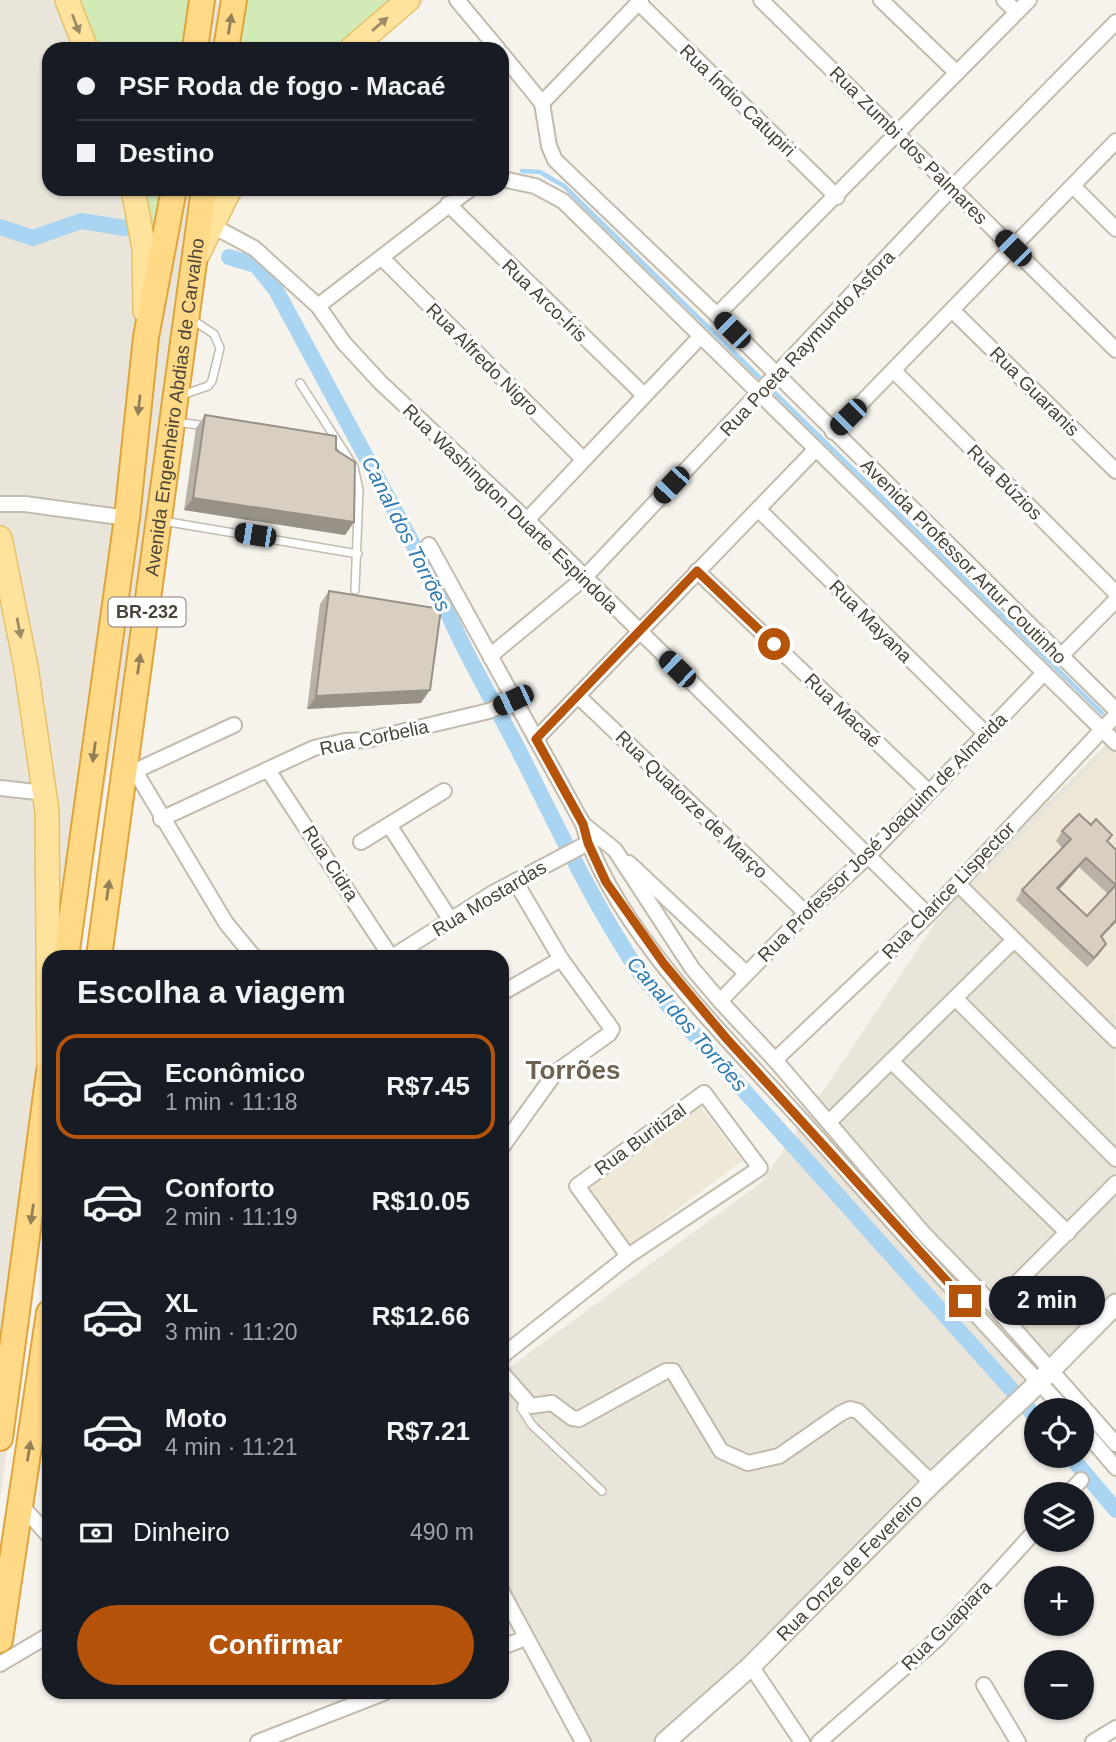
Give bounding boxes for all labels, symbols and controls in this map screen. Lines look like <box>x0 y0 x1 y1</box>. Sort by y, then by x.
one-way arrow <box>225 13 236 35</box>
one-way arrow <box>71 14 82 35</box>
one-way arrow <box>370 17 388 32</box>
street label: Rua Índio Catupiri <box>676 40 800 161</box>
street label: Rua Zumbi dos Palmares <box>825 62 992 229</box>
text: PSF Roda de fogo - Macaé <box>119 71 446 101</box>
text: Destino <box>119 138 214 168</box>
car <box>991 226 1036 270</box>
street label: Avenida Engenheiro Abdias de Carvalho <box>141 237 208 578</box>
street label: Rua Poeta Raymundo Asfora <box>716 246 899 440</box>
street label: Rua Arco-Íris <box>498 255 591 346</box>
street label: Rua Alfredo Nigro <box>422 299 543 420</box>
car <box>710 308 755 352</box>
street label: Rua Guaranis <box>986 342 1084 440</box>
one-way arrow <box>133 394 144 416</box>
car <box>826 395 871 439</box>
street label: Rua Washington Duarte Espindola <box>399 400 623 617</box>
street label: Rua Búzios <box>963 441 1046 524</box>
water label: Canal dos Torrões <box>357 452 456 616</box>
street label: Avenida Professor Artur Coutinho <box>857 454 1071 668</box>
car <box>649 462 694 508</box>
car <box>233 521 278 549</box>
street label: Rua Mayana <box>825 576 916 667</box>
road number: BR-232 <box>108 598 186 626</box>
one-way arrow <box>14 618 25 640</box>
route start <box>758 628 790 660</box>
car <box>655 647 700 691</box>
one-way arrow <box>134 653 145 675</box>
street label: Rua Macaé <box>800 669 885 752</box>
car <box>490 682 537 718</box>
street label: Rua Professor José Joaquim de Almeida <box>754 708 1011 966</box>
street label: Rua Corbelia <box>318 716 431 759</box>
street label: Rua Quatorze de Março <box>611 726 772 882</box>
one-way arrow <box>88 741 99 763</box>
street label: Rua Clarice Lispector <box>878 817 1019 963</box>
street label: Rua Cidra <box>298 822 363 905</box>
street label: Rua Mostardas <box>429 856 550 941</box>
one-way arrow <box>102 878 113 900</box>
water label: Canal dos Torrões <box>623 952 752 1096</box>
text: Escolha a viagem <box>77 974 346 1010</box>
icon: car <box>81 1055 144 1118</box>
district label: Torrões <box>526 1055 620 1085</box>
text: Econômico <box>165 1058 305 1088</box>
text: R$7.45 <box>386 1071 470 1101</box>
text: 1 min · 11:18 <box>165 1089 298 1115</box>
street label: Rua Buritizal <box>591 1099 690 1180</box>
icon: car <box>81 1170 144 1233</box>
text: Conforto <box>165 1173 275 1203</box>
text: R$10.05 <box>372 1186 470 1216</box>
one-way arrow <box>26 1204 37 1226</box>
text: 2 min · 11:19 <box>165 1204 298 1230</box>
callout: 2 min <box>990 1276 1105 1326</box>
icon: car <box>81 1285 144 1348</box>
route end <box>949 1285 981 1317</box>
text: 2 min <box>1017 1287 1077 1313</box>
text: XL <box>165 1288 198 1318</box>
text: R$12.66 <box>372 1301 470 1331</box>
text: 3 min · 11:20 <box>165 1319 298 1345</box>
map controls <box>1024 1398 1094 1720</box>
button: locate <box>1024 1398 1094 1468</box>
icon: car <box>81 1400 144 1463</box>
text: Moto <box>165 1403 227 1433</box>
text: R$7.21 <box>386 1416 470 1446</box>
text: 4 min · 11:21 <box>165 1434 298 1460</box>
one-way arrow <box>24 1440 35 1462</box>
button: layers <box>1024 1482 1094 1552</box>
street label: Rua Onze de Fevereiro <box>772 1490 926 1645</box>
icon: cash <box>77 1514 115 1552</box>
text: Dinheiro <box>133 1517 230 1547</box>
text: 490 m <box>410 1519 474 1545</box>
button: + <box>1024 1566 1094 1636</box>
street label: Rua Guapiara <box>897 1576 996 1675</box>
button: Confirmar <box>77 1605 474 1685</box>
button: − <box>1024 1650 1094 1720</box>

